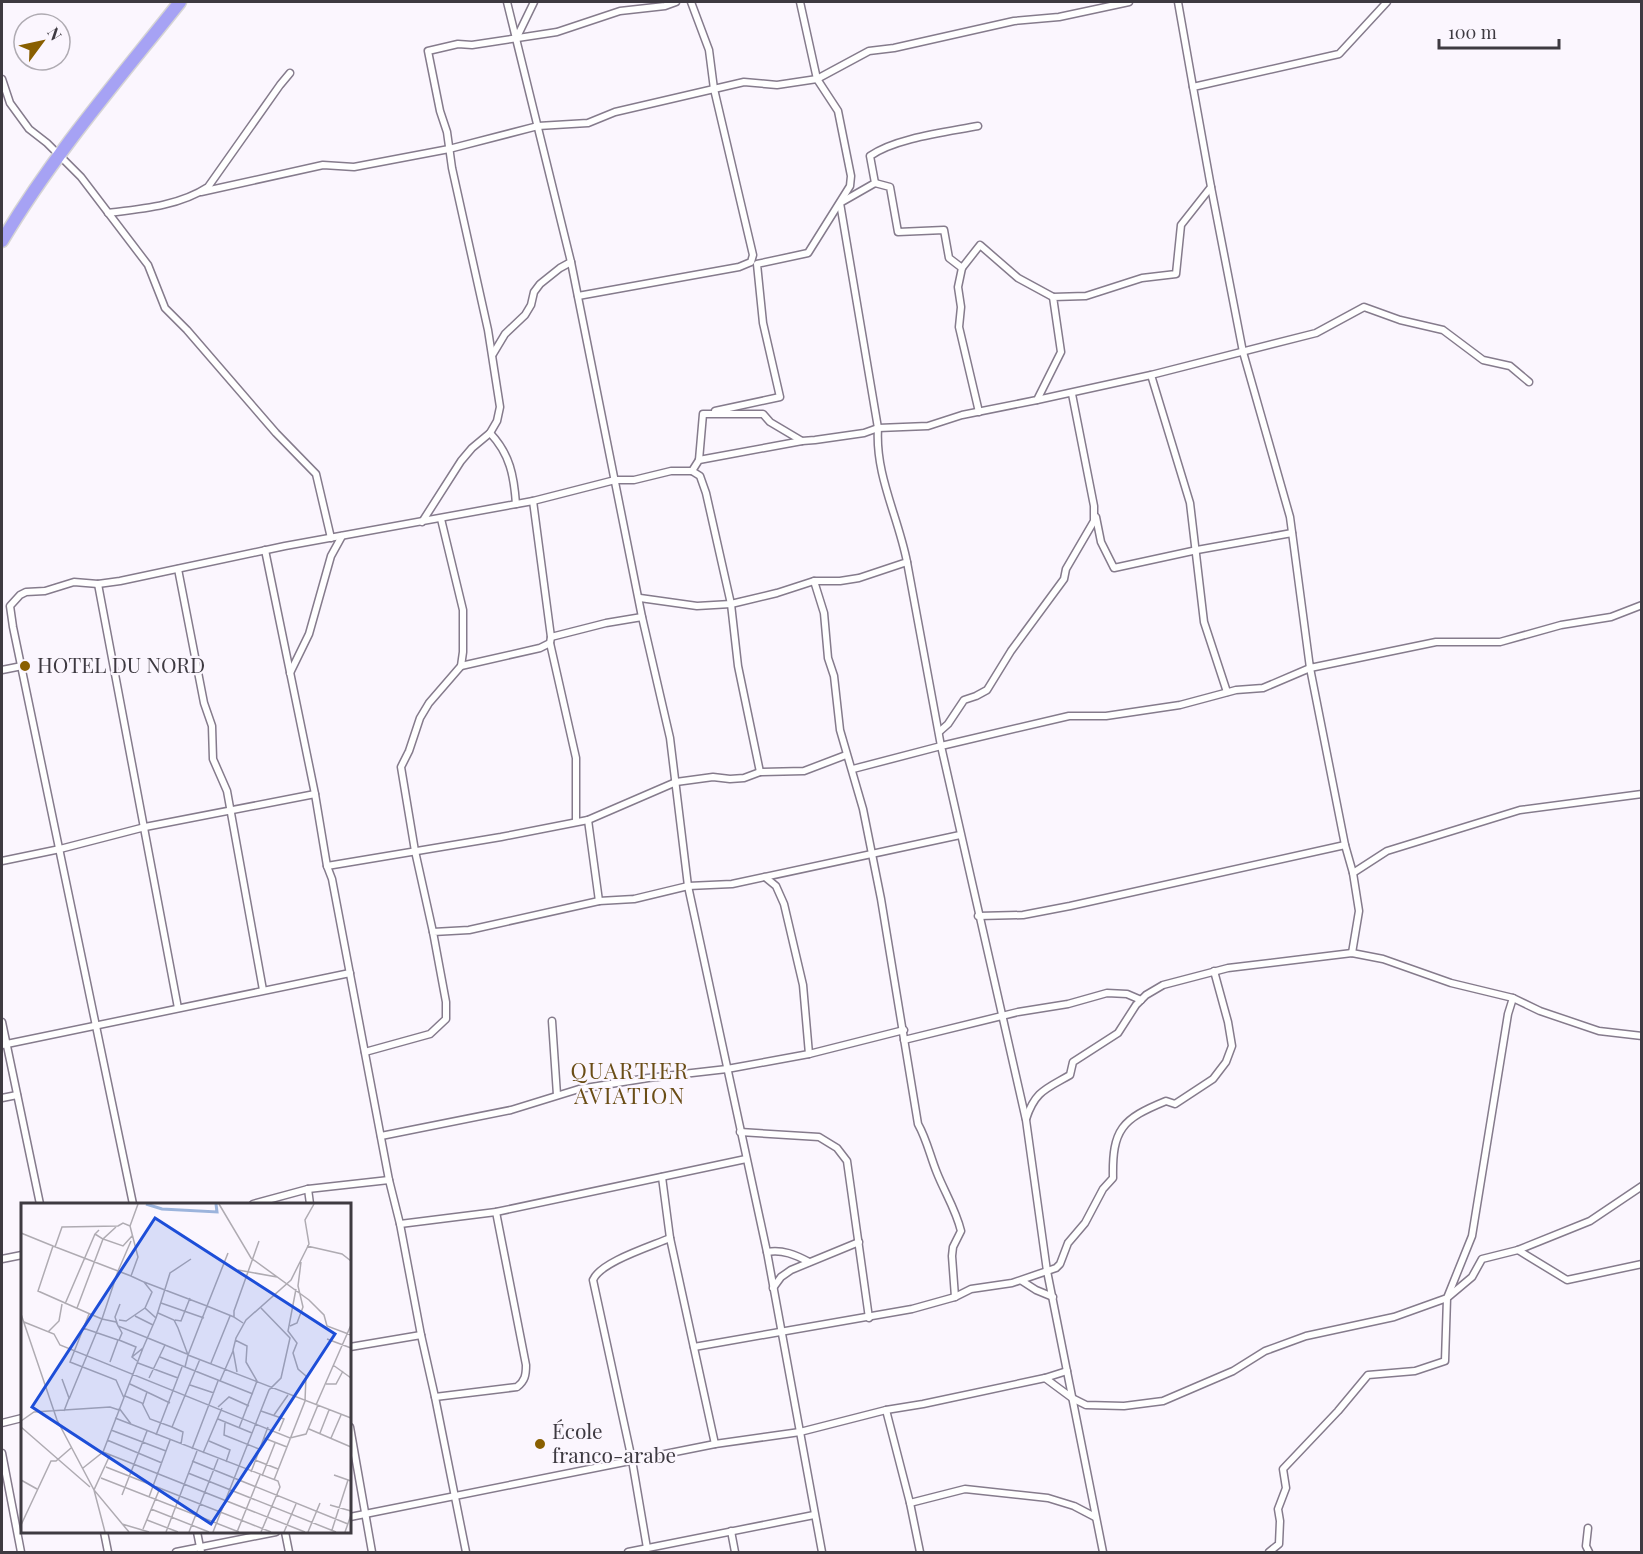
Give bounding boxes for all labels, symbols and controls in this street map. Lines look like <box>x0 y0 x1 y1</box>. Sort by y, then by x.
north arrow <box>12 12 72 72</box>
scale bar <box>1439 12 1559 50</box>
text: 100 m <box>1448 20 1497 44</box>
text: N <box>43 23 67 44</box>
place label: HOTEL DU NORD <box>37 650 205 678</box>
marker: HOTEL DU NORD <box>18 659 32 673</box>
district label: QUARTIER AVIATION <box>571 1055 689 1110</box>
inset map <box>21 1203 351 1533</box>
place label: École franco-arabe <box>552 1416 676 1468</box>
marker: École franco-arabe <box>533 1437 547 1451</box>

